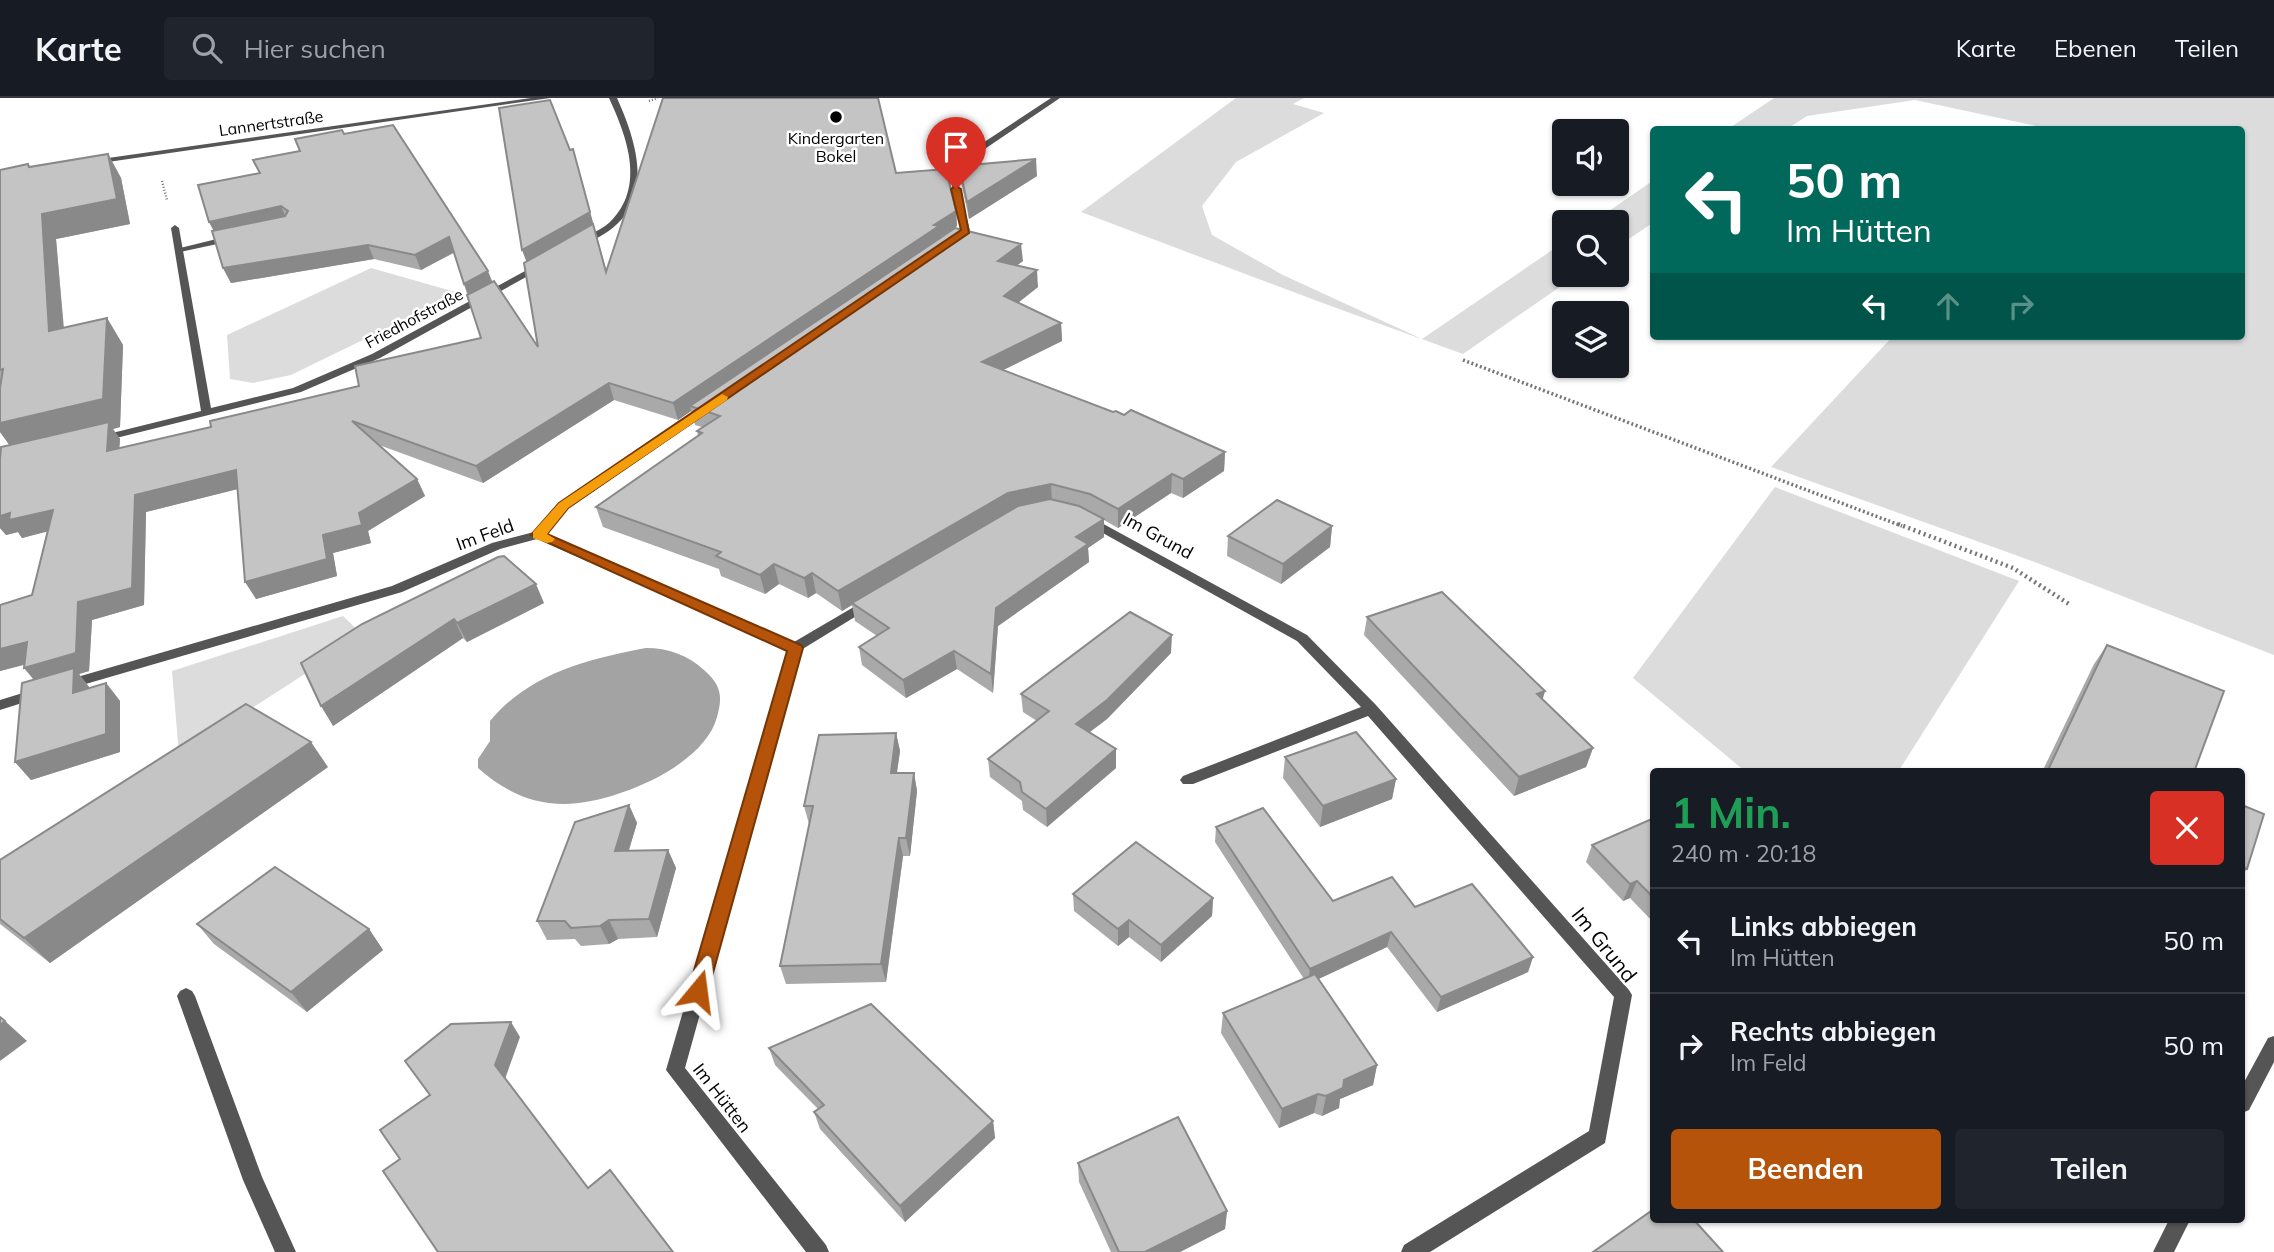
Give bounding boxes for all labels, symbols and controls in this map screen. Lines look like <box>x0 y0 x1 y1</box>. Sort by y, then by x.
search box <box>164 17 654 80</box>
text: Karte <box>35 28 122 69</box>
icon: search <box>188 29 226 67</box>
text: Hier suchen <box>244 32 386 65</box>
text: Karte <box>1956 33 2016 63</box>
text: Ebenen <box>2054 33 2137 63</box>
text: Teilen <box>2175 33 2239 63</box>
street label: Lannertstraße <box>217 106 325 140</box>
marker: Kindergarten Bokel <box>828 109 844 125</box>
pin <box>926 117 986 189</box>
map controls <box>1552 119 1629 378</box>
button: sound <box>1552 119 1629 196</box>
place label: Kindergarten Bokel <box>788 128 884 166</box>
icon: arrive <box>937 128 975 166</box>
text: 50 m <box>1786 149 1902 210</box>
icon: left <box>1671 154 1762 245</box>
button: search <box>1552 210 1629 287</box>
text: Im Hütten <box>1786 210 1932 250</box>
street label: Friedhofstraße <box>362 284 466 352</box>
icon: left <box>1856 287 1894 325</box>
icon: ahead <box>1929 287 1967 325</box>
icon: right <box>2002 287 2040 325</box>
button: layers <box>1552 301 1629 378</box>
street label: Im Grund <box>1119 507 1197 564</box>
street label: Im Feld <box>453 513 517 556</box>
text: 1 Min. <box>1671 786 1791 839</box>
button: close <box>2150 791 2224 865</box>
text: 240 m · 20:18 <box>1671 839 1816 868</box>
street label: Im Grund <box>1567 901 1643 987</box>
text: Links abbiegen <box>1730 910 1917 943</box>
icon: left <box>1671 922 1709 960</box>
text: 50 m <box>2163 924 2224 957</box>
text: Im Hütten <box>1730 943 1835 972</box>
position arrow <box>661 954 735 1028</box>
text: Rechts abbiegen <box>1730 1015 1936 1048</box>
icon: right <box>1671 1027 1709 1065</box>
text: 50 m <box>2163 1029 2224 1062</box>
text: Im Feld <box>1730 1048 1806 1077</box>
street label: Im Hütten <box>688 1058 757 1137</box>
button: Beenden <box>1671 1129 1941 1209</box>
button: Teilen <box>1955 1129 2224 1209</box>

